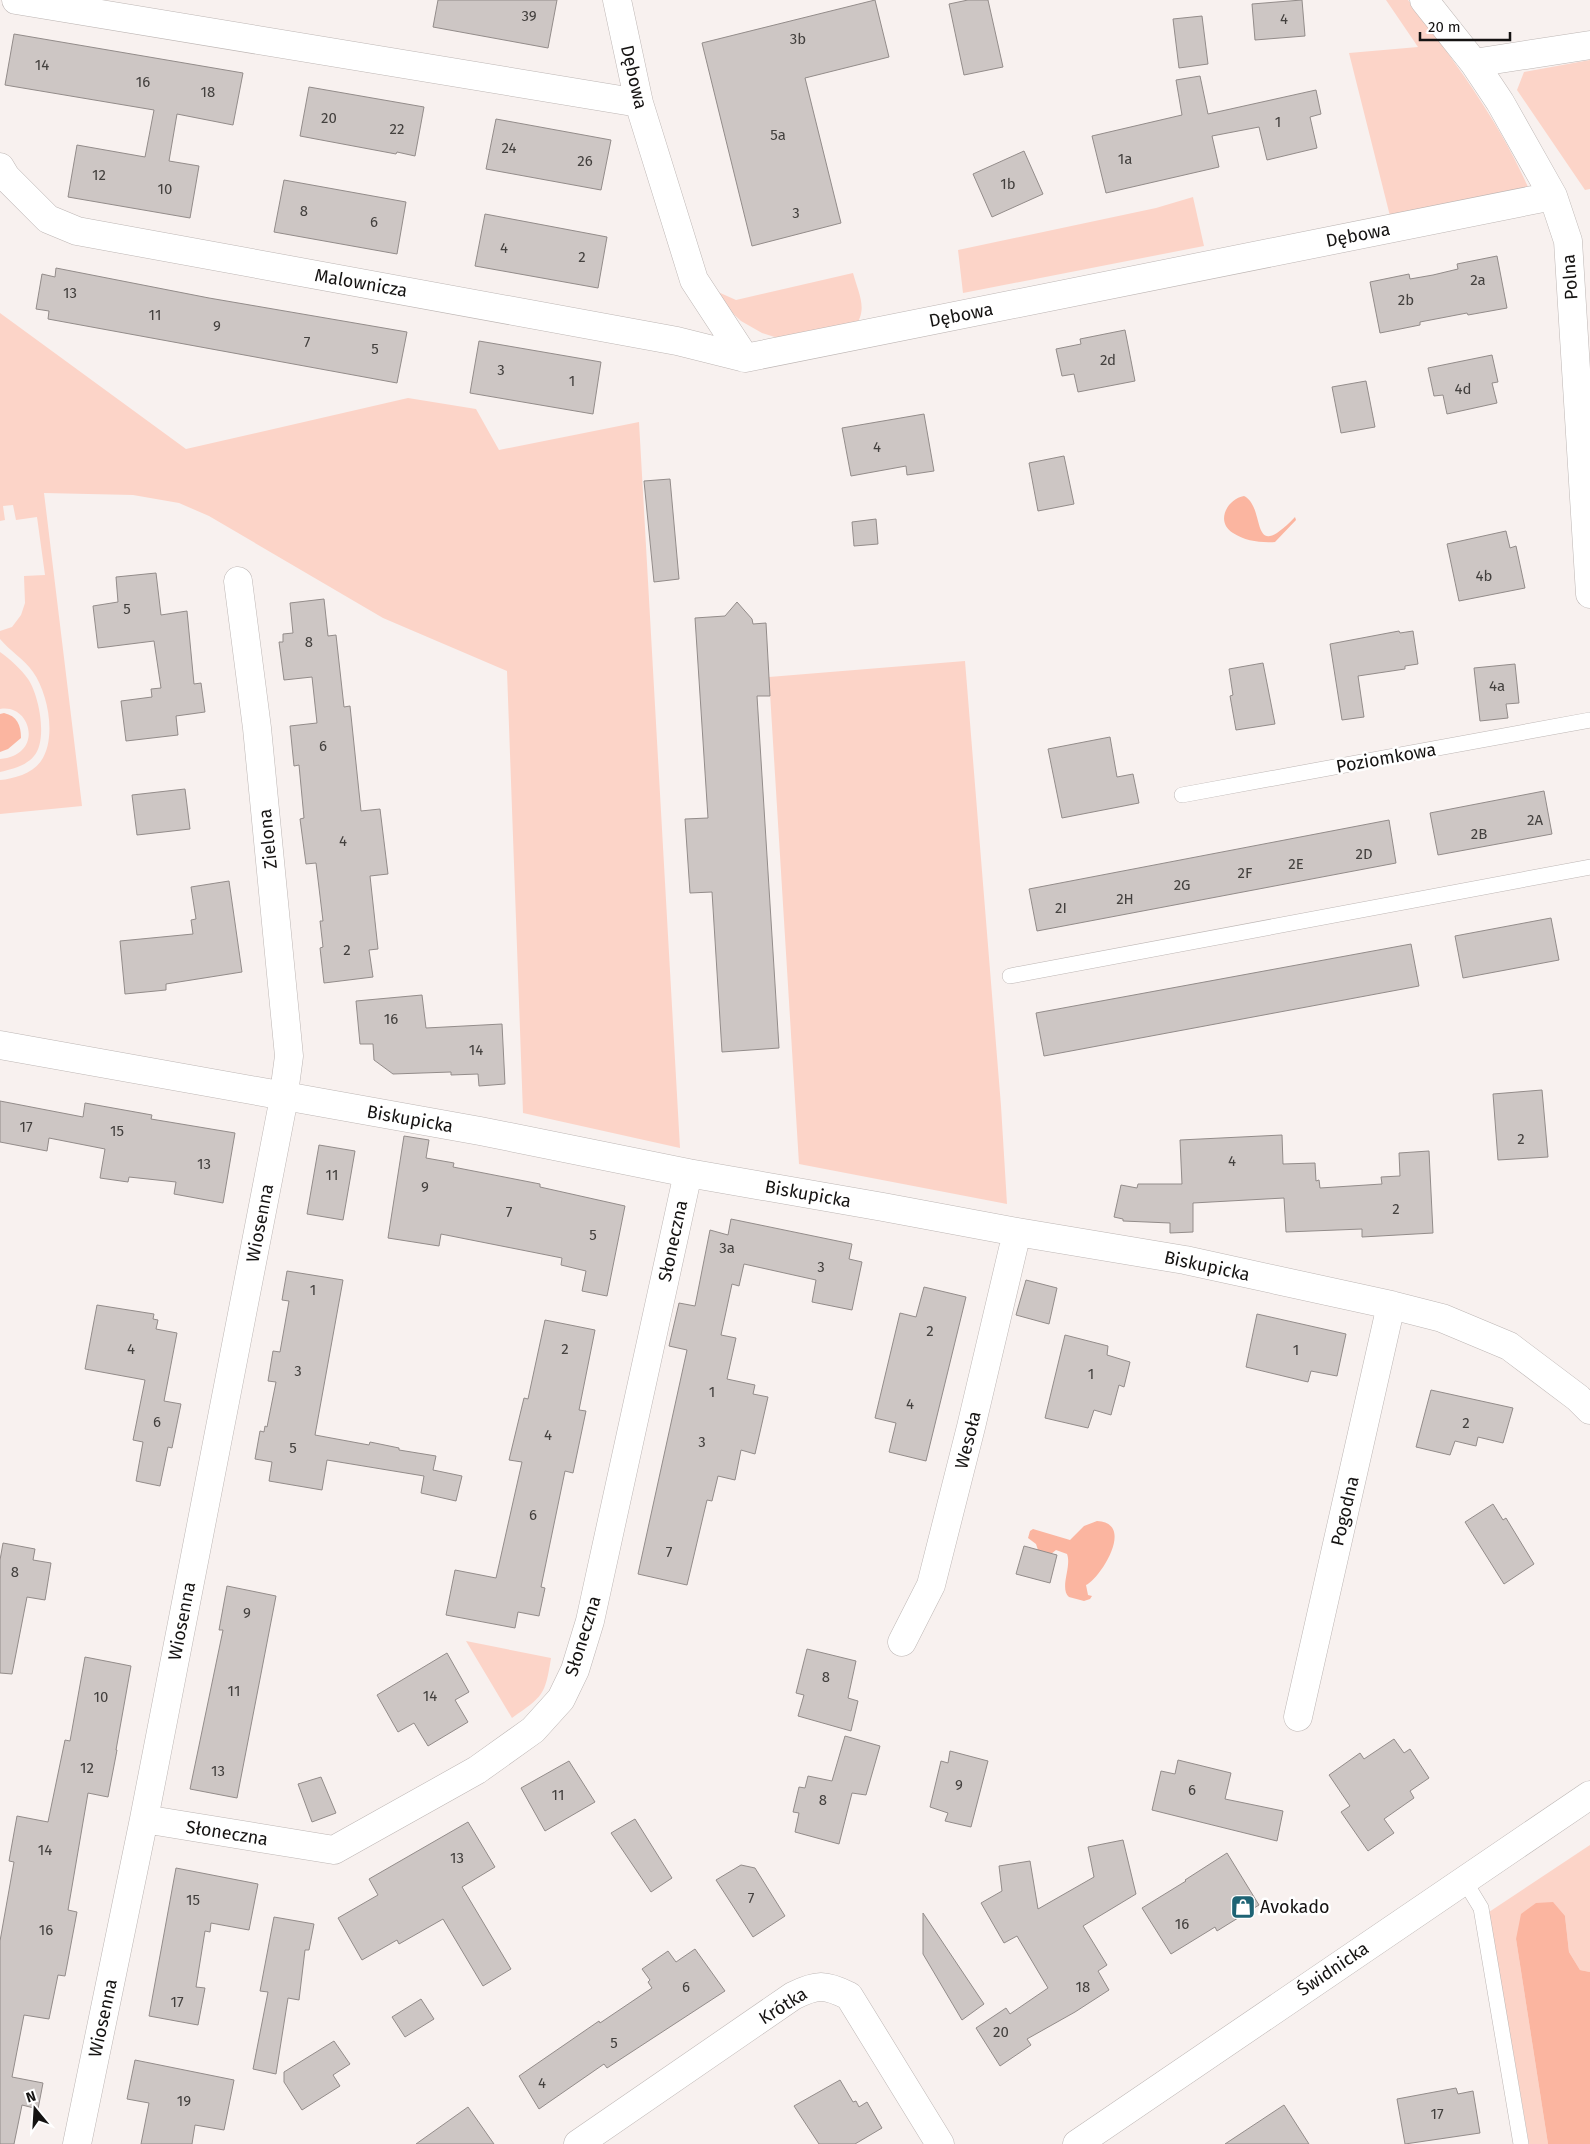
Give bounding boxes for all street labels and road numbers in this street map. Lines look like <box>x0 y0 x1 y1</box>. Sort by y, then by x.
street label: Dębowa <box>616 43 652 111</box>
street label: Dębowa <box>1324 218 1392 252</box>
street label: Polna <box>1557 253 1583 301</box>
street label: Malownicza <box>313 264 409 302</box>
street label: Dębowa <box>927 298 995 332</box>
street label: Poziomkowa <box>1334 738 1438 778</box>
street label: Zielona <box>254 808 282 870</box>
street label: Biskupicka <box>365 1101 455 1137</box>
street label: Biskupicka <box>763 1176 853 1212</box>
street label: Wiosenna <box>242 1182 278 1264</box>
street label: Słoneczna <box>654 1198 692 1284</box>
street label: Biskupicka <box>1162 1246 1252 1286</box>
street label: Wesoła <box>950 1409 986 1471</box>
street label: Pogodna <box>1326 1474 1364 1548</box>
street label: Wiosenna <box>164 1580 200 1662</box>
street label: Słoneczna <box>560 1593 606 1679</box>
street label: Słoneczna <box>184 1816 270 1850</box>
street label: Świdnicka <box>1293 1937 1373 2001</box>
street label: Wiosenna <box>84 1977 122 2059</box>
street label: Krótka <box>755 1983 811 2029</box>

